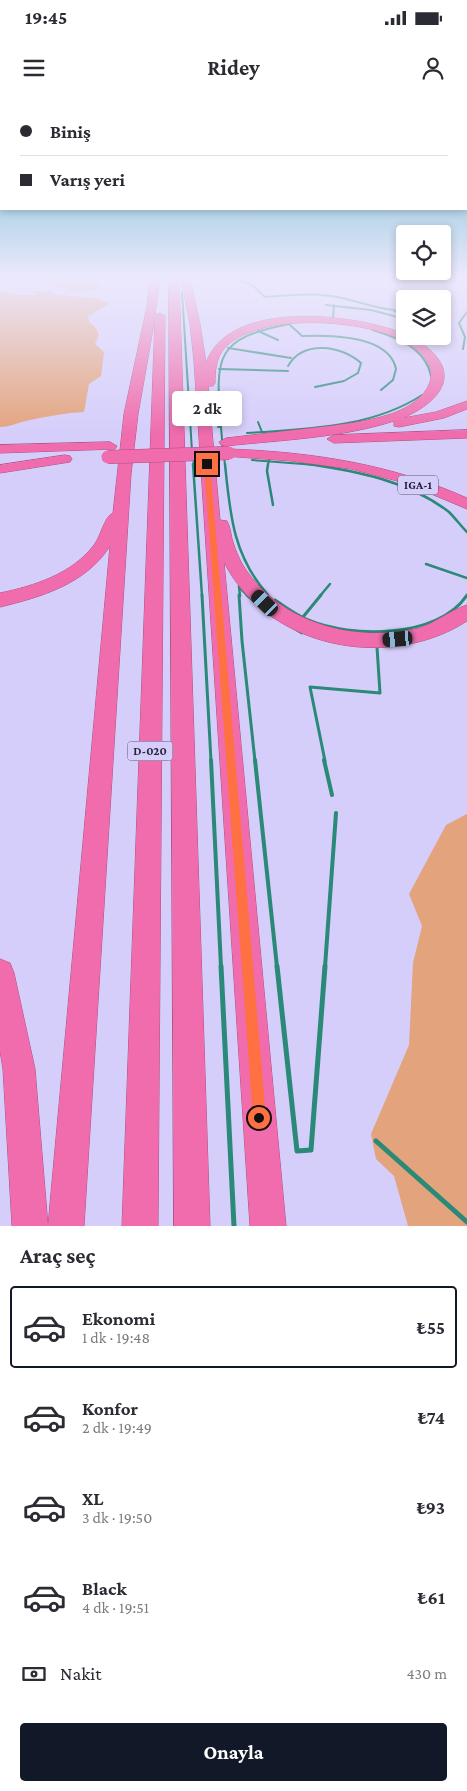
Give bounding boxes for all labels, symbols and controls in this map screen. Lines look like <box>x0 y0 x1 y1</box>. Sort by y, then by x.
text: 19:45 <box>25 7 67 28</box>
icon: menu <box>20 54 48 82</box>
icon: person <box>419 54 447 82</box>
text: Ridey <box>207 55 260 80</box>
text: Biniş <box>50 121 91 142</box>
text: Varış yeri <box>50 169 125 190</box>
map controls <box>396 225 451 345</box>
button: locate <box>396 225 451 280</box>
button: layers <box>396 290 451 345</box>
callout: 2 dk <box>172 392 242 426</box>
text: 2 dk <box>193 400 221 417</box>
route end <box>196 453 218 475</box>
road number: IGA-1 <box>398 476 438 494</box>
car <box>248 587 281 619</box>
car <box>382 630 413 648</box>
road number: D-020 <box>128 741 172 760</box>
route start <box>248 1107 270 1129</box>
text: Araç seç <box>20 1243 95 1268</box>
icon: car <box>22 1305 67 1350</box>
text: Ekonomi <box>82 1308 155 1329</box>
text: ₺55 <box>417 1317 445 1338</box>
text: 1 dk · 19:48 <box>82 1329 150 1346</box>
icon: car <box>22 1395 67 1440</box>
text: Konfor <box>82 1398 138 1419</box>
text: ₺74 <box>418 1407 445 1428</box>
text: 2 dk · 19:49 <box>82 1419 152 1436</box>
icon: car <box>22 1485 67 1530</box>
text: XL <box>82 1488 104 1509</box>
text: ₺93 <box>417 1497 445 1518</box>
text: 3 dk · 19:50 <box>82 1509 152 1526</box>
icon: car <box>22 1575 67 1620</box>
text: Black <box>82 1578 127 1599</box>
text: ₺61 <box>418 1587 445 1608</box>
text: 4 dk · 19:51 <box>82 1599 149 1616</box>
icon: cash <box>20 1660 48 1688</box>
text: Nakit <box>60 1663 102 1684</box>
text: 430 m <box>406 1665 447 1682</box>
button: Onayla <box>20 1723 447 1781</box>

